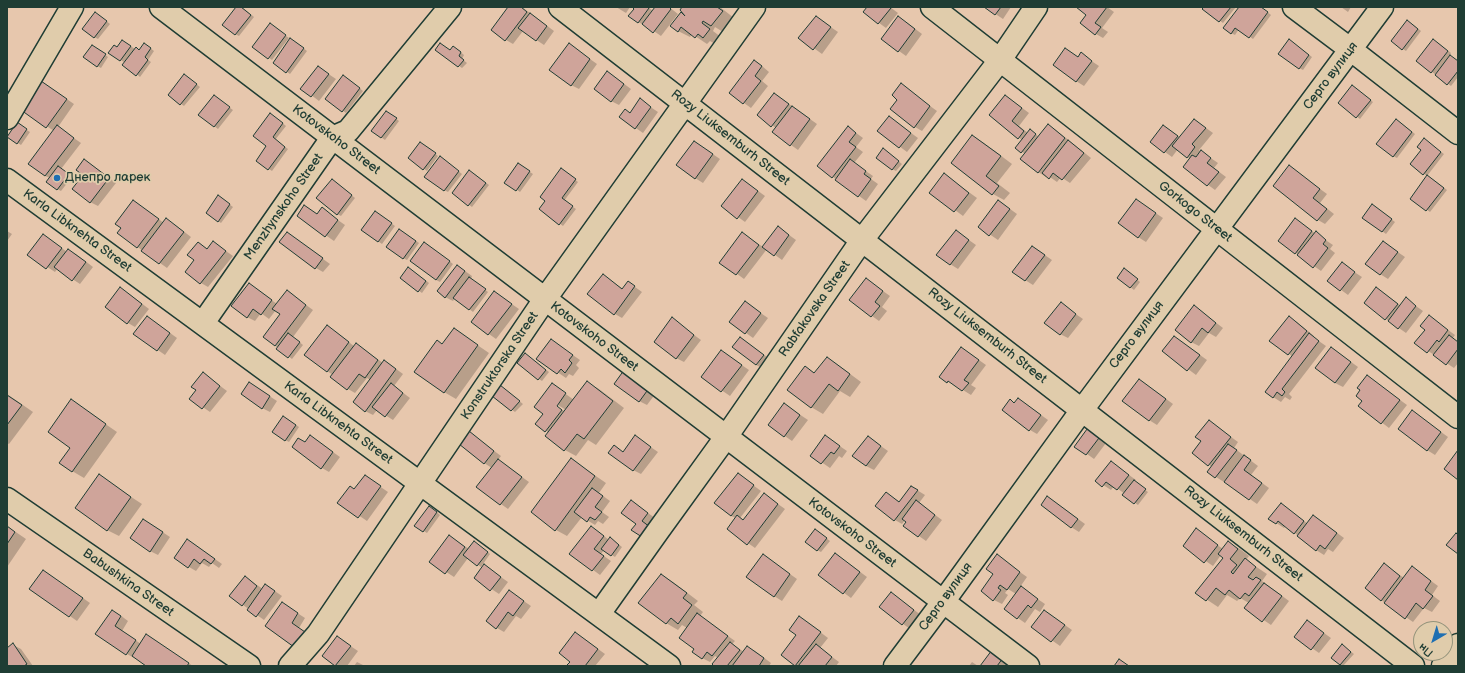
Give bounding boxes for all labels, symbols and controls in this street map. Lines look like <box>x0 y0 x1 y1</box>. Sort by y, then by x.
street label: Серго вулиця <box>1300 39 1362 113</box>
street label: Rozy Liuksemburh Street <box>667 87 793 189</box>
street label: Kotovskoho Street <box>289 102 383 178</box>
street label: Menzhynskoho Street <box>241 151 327 263</box>
place label: Днепро ларек <box>65 170 151 186</box>
marker: Днепро ларек <box>52 173 62 183</box>
street label: Gorkogo Street <box>1155 178 1235 246</box>
street label: Karla Libknehta Street <box>20 186 134 276</box>
street label: Rabfakovska Street <box>776 258 854 360</box>
street label: Rozy Liuksemburh Street <box>924 285 1050 387</box>
street label: Серго вулиця <box>1106 298 1168 372</box>
street label: Kotovskoho Street <box>547 299 641 375</box>
street label: Konstruktorska Street <box>458 309 542 423</box>
street label: Karla Libknehta Street <box>281 378 395 468</box>
street label: Rozy Liuksemburh Street <box>1180 483 1306 585</box>
street label: Kotovskoho Street <box>805 495 899 571</box>
street label: Babushkina Street <box>79 546 177 620</box>
street label: Серго вулиця <box>916 560 976 634</box>
north arrow <box>1413 621 1453 661</box>
text: Пн <box>1416 640 1436 660</box>

